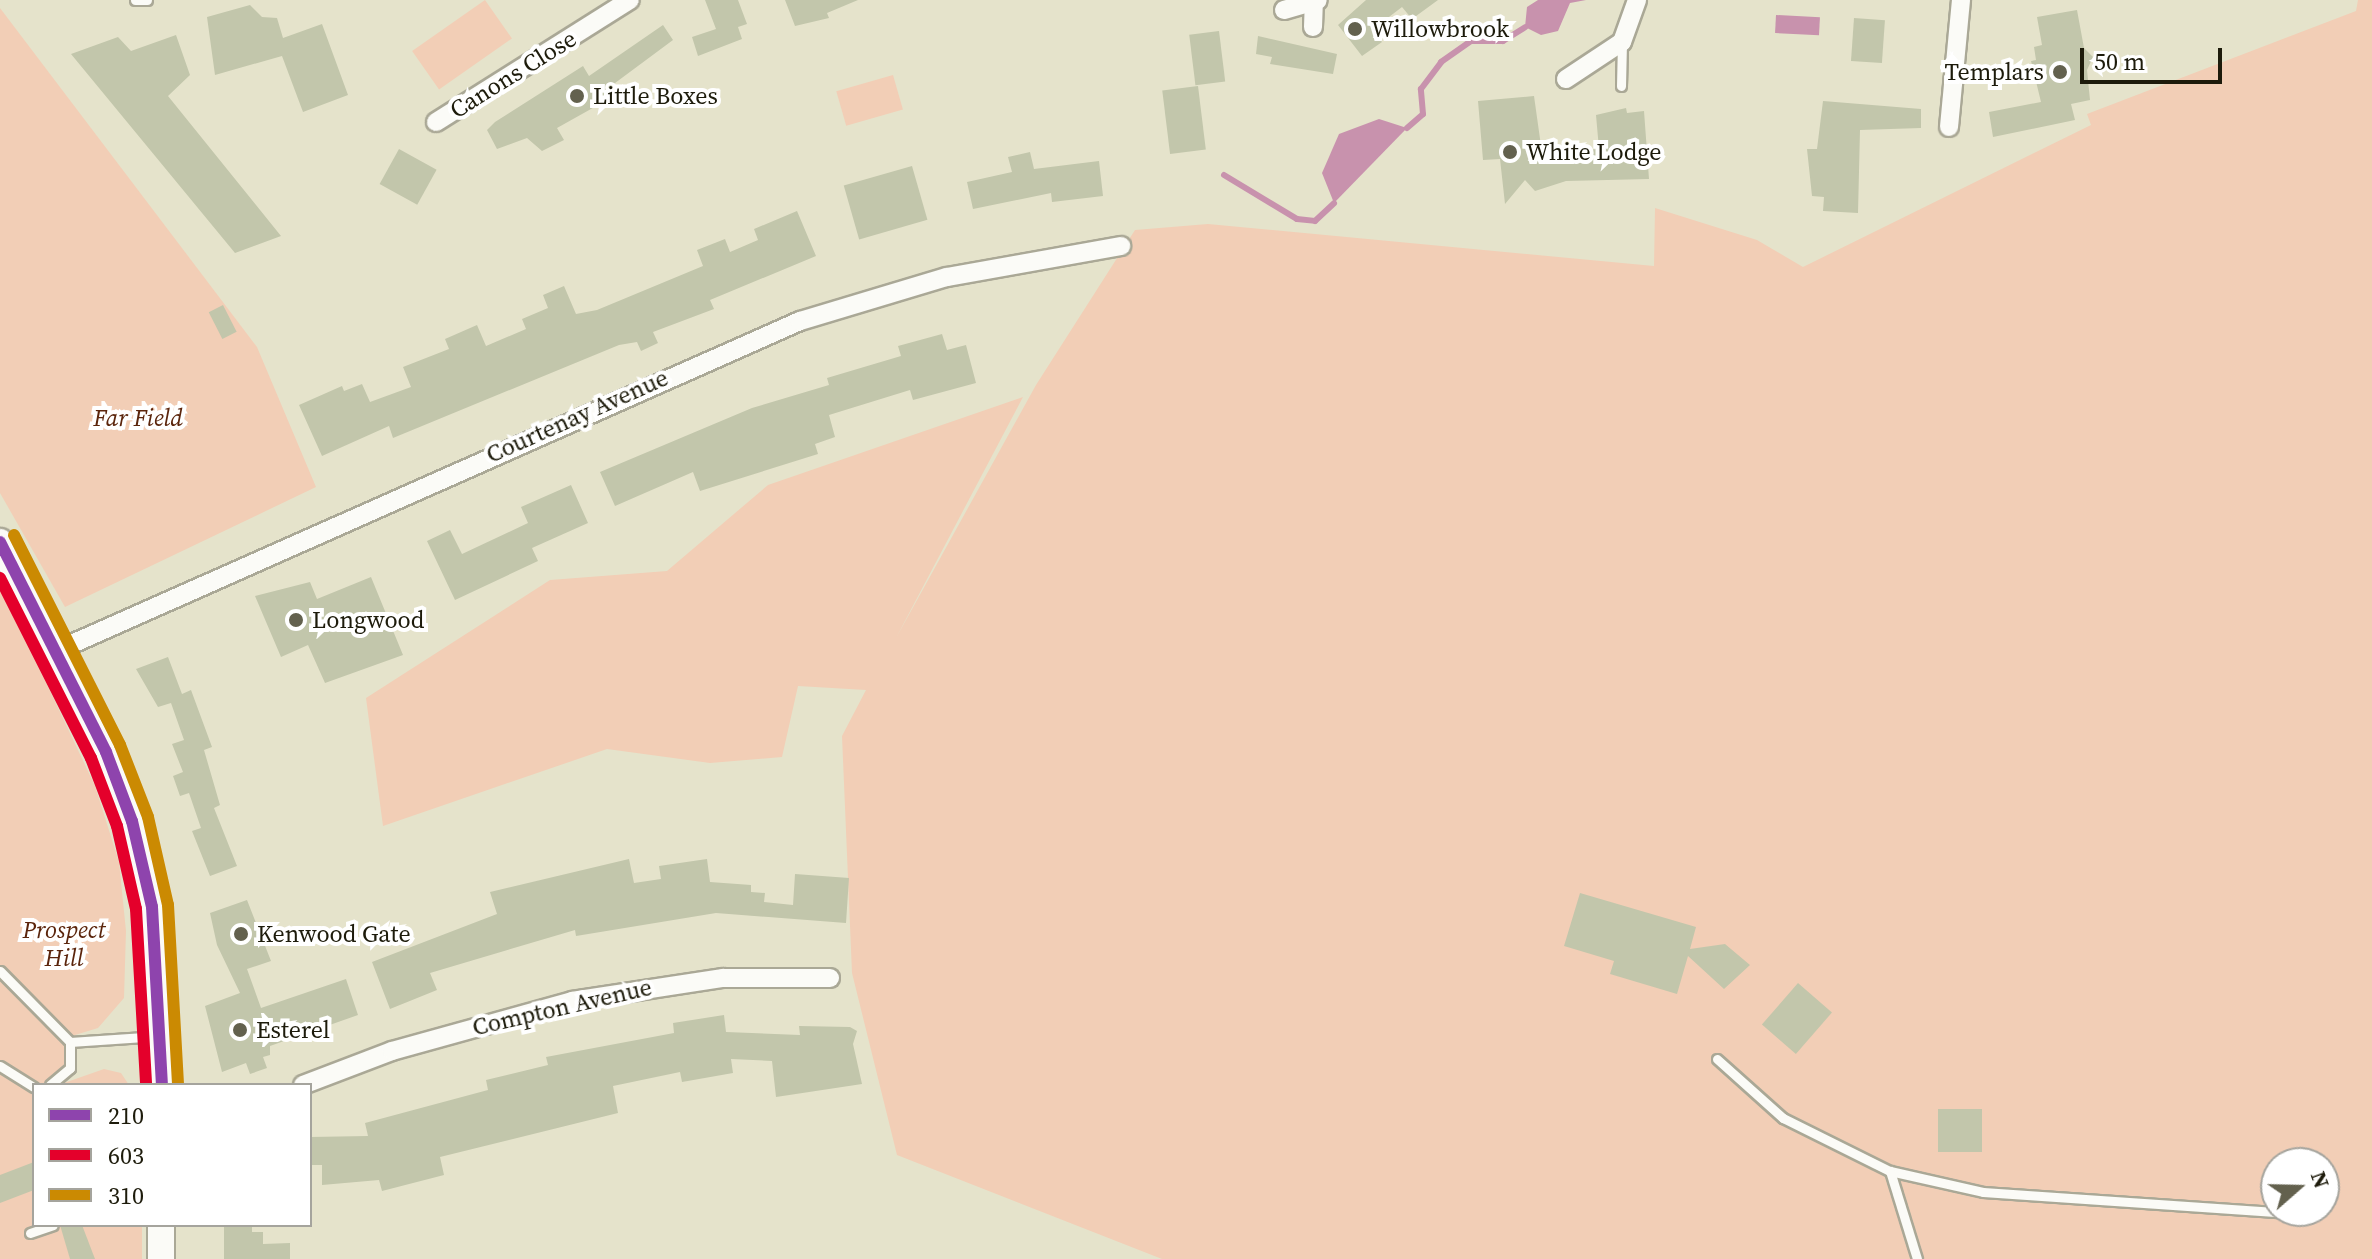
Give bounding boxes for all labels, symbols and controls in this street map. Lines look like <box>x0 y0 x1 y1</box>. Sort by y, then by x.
place label: Willowbrook <box>1371 15 1509 43</box>
marker: Willowbrook <box>1346 20 1364 38</box>
street label: Canons Close <box>444 24 582 124</box>
scale bar <box>2084 32 2226 82</box>
text: 50 m <box>2094 45 2145 78</box>
place label: Templars <box>1945 58 2044 86</box>
marker: Templars <box>2051 63 2069 81</box>
place label: Little Boxes <box>593 82 718 110</box>
marker: Little Boxes <box>568 87 586 105</box>
place label: White Lodge <box>1526 138 1662 166</box>
marker: White Lodge <box>1501 143 1519 161</box>
street label: Courtenay Avenue <box>482 363 672 469</box>
park label: Far Field <box>93 404 183 432</box>
place label: Longwood <box>312 606 424 634</box>
marker: Longwood <box>287 611 305 629</box>
park label: Prospect Hill <box>23 916 105 972</box>
place label: Kenwood Gate <box>257 920 411 948</box>
marker: Kenwood Gate <box>232 925 250 943</box>
street label: Compton Avenue <box>469 972 655 1042</box>
place label: Esterel <box>256 1016 330 1044</box>
marker: Esterel <box>231 1021 249 1039</box>
legend <box>32 1083 312 1227</box>
text: 210 <box>108 1099 144 1132</box>
text: 603 <box>108 1139 144 1172</box>
north arrow <box>2260 1147 2340 1227</box>
text: N <box>2304 1167 2338 1192</box>
text: 310 <box>108 1179 144 1212</box>

